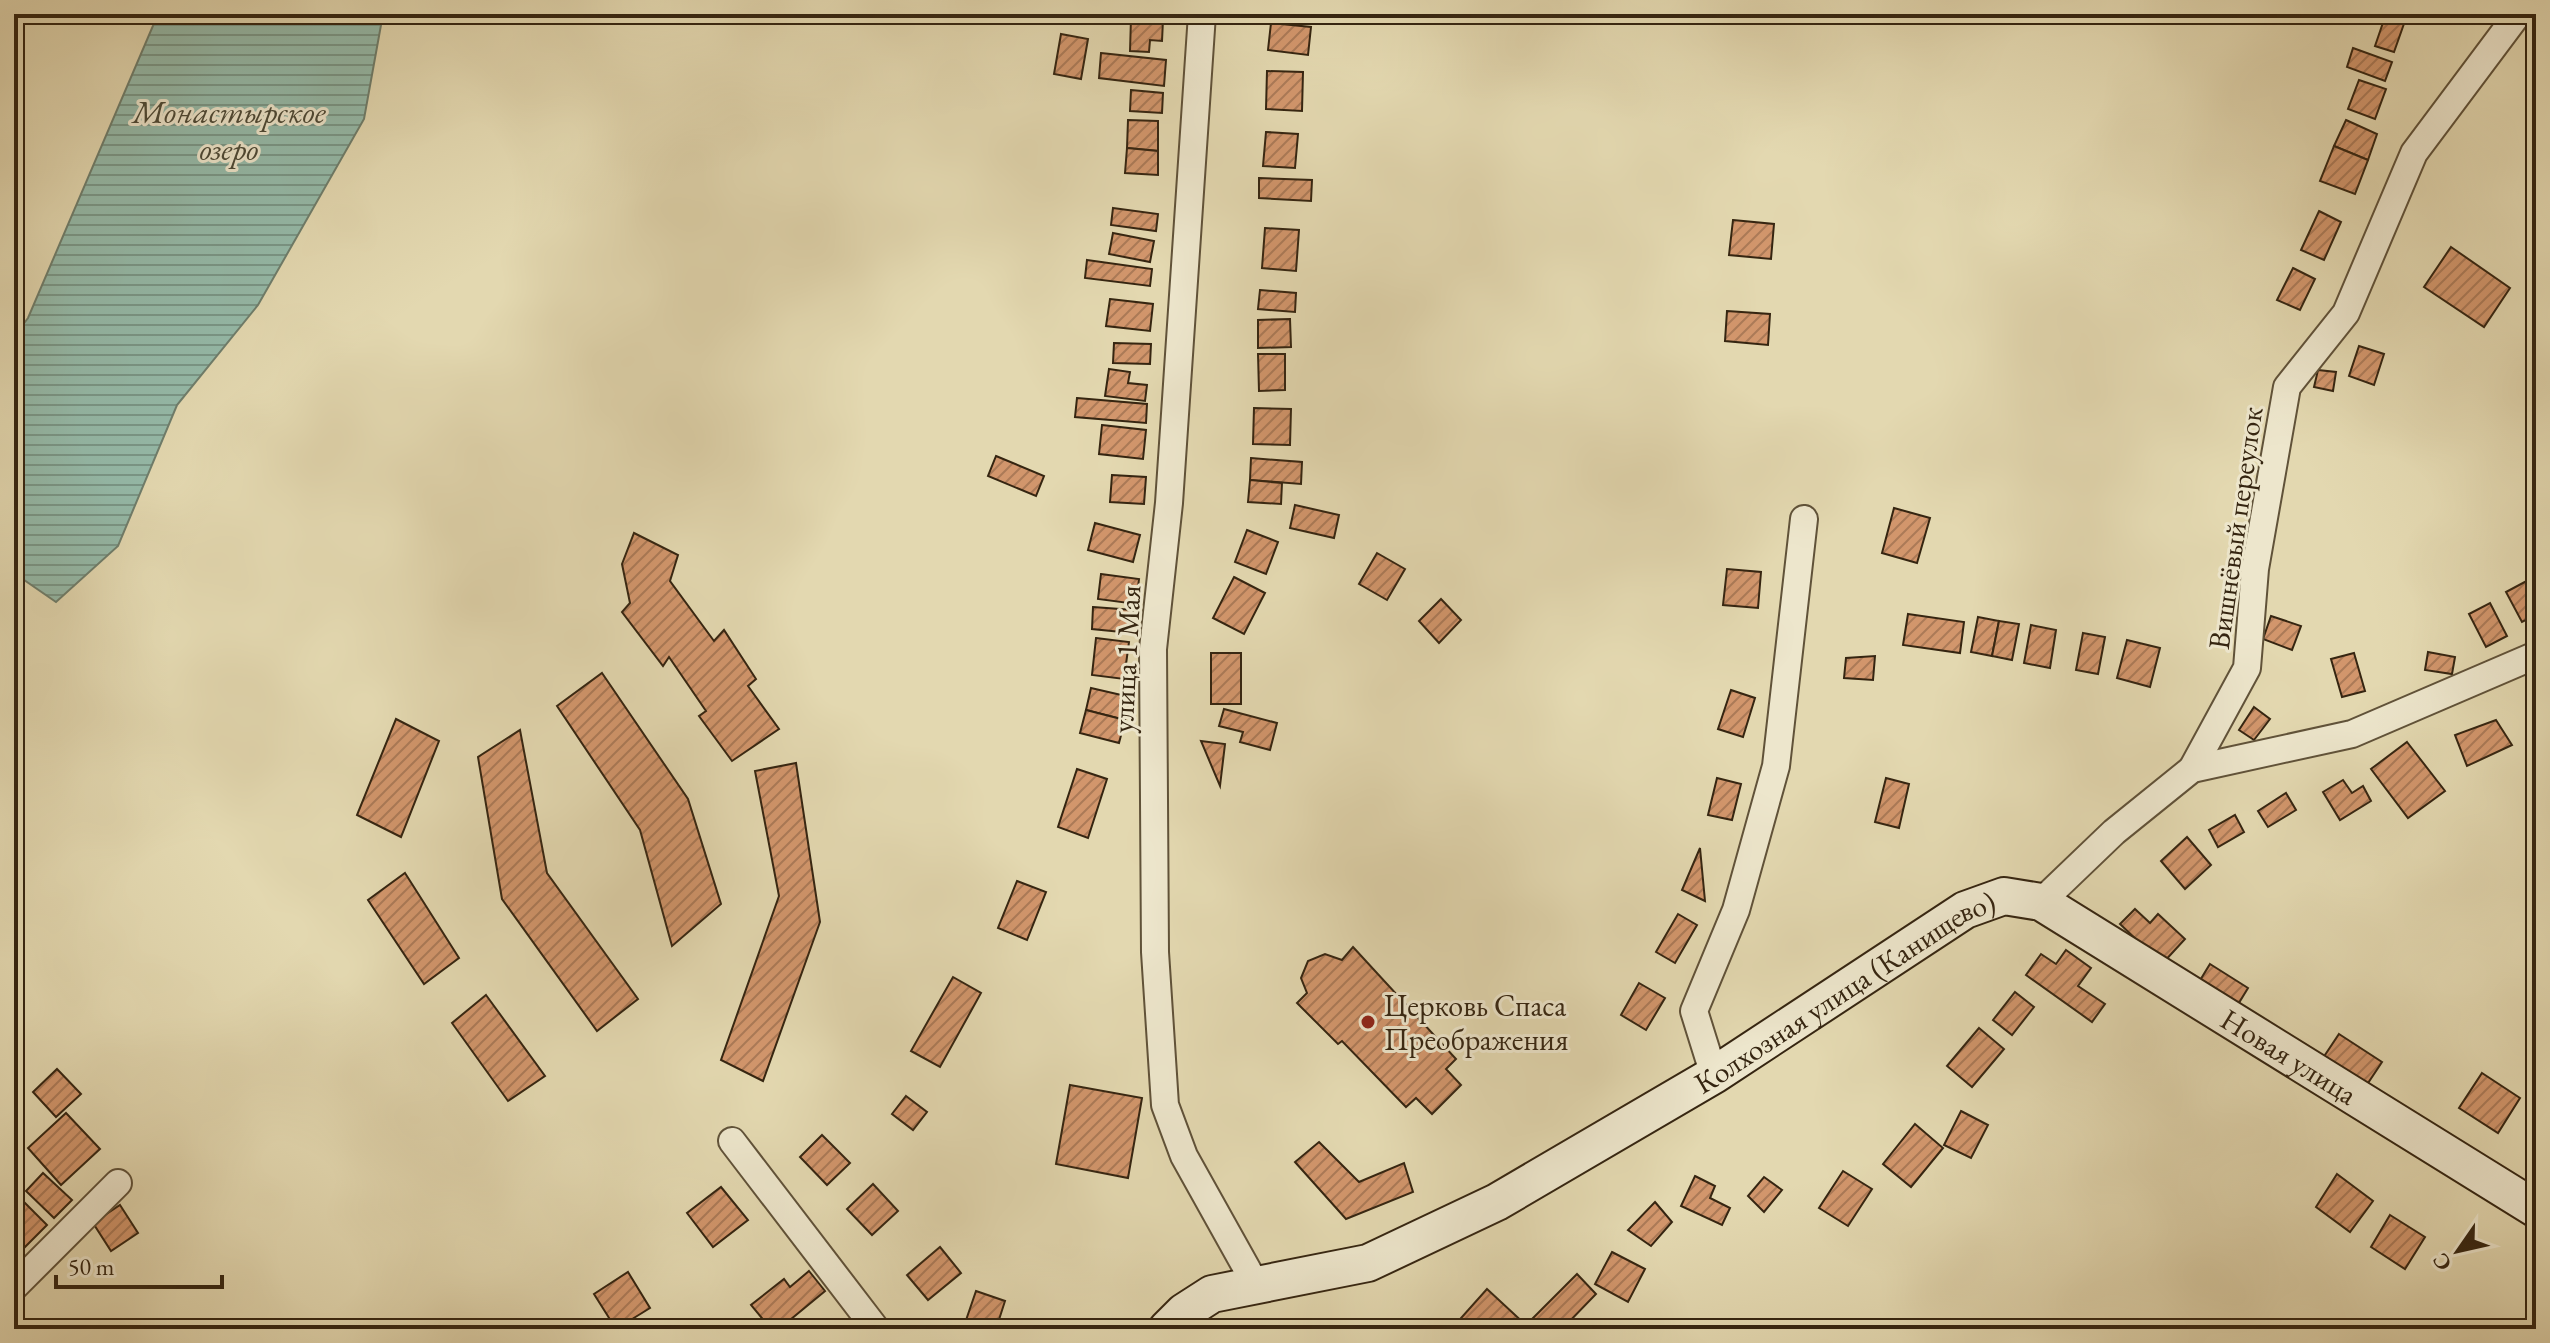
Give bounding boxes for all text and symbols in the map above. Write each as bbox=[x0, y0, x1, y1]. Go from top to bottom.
water label: Монастырское озеро bbox=[130, 91, 327, 170]
street label: Вишнёвый переулок bbox=[2199, 404, 2271, 652]
street label: улица 1 Мая bbox=[1103, 584, 1149, 734]
street label: Колхозная улица (Канищево) bbox=[1687, 881, 2001, 1102]
place label: Церковь Спаса Преображения bbox=[1384, 986, 1568, 1059]
street label: Новая улица bbox=[2214, 999, 2365, 1113]
marker: Церковь Спаса Преображения bbox=[1359, 1013, 1377, 1031]
north arrow bbox=[2418, 1211, 2498, 1291]
scale bar bbox=[56, 1239, 222, 1289]
text: С bbox=[2425, 1247, 2458, 1276]
text: 50 m bbox=[68, 1251, 115, 1282]

